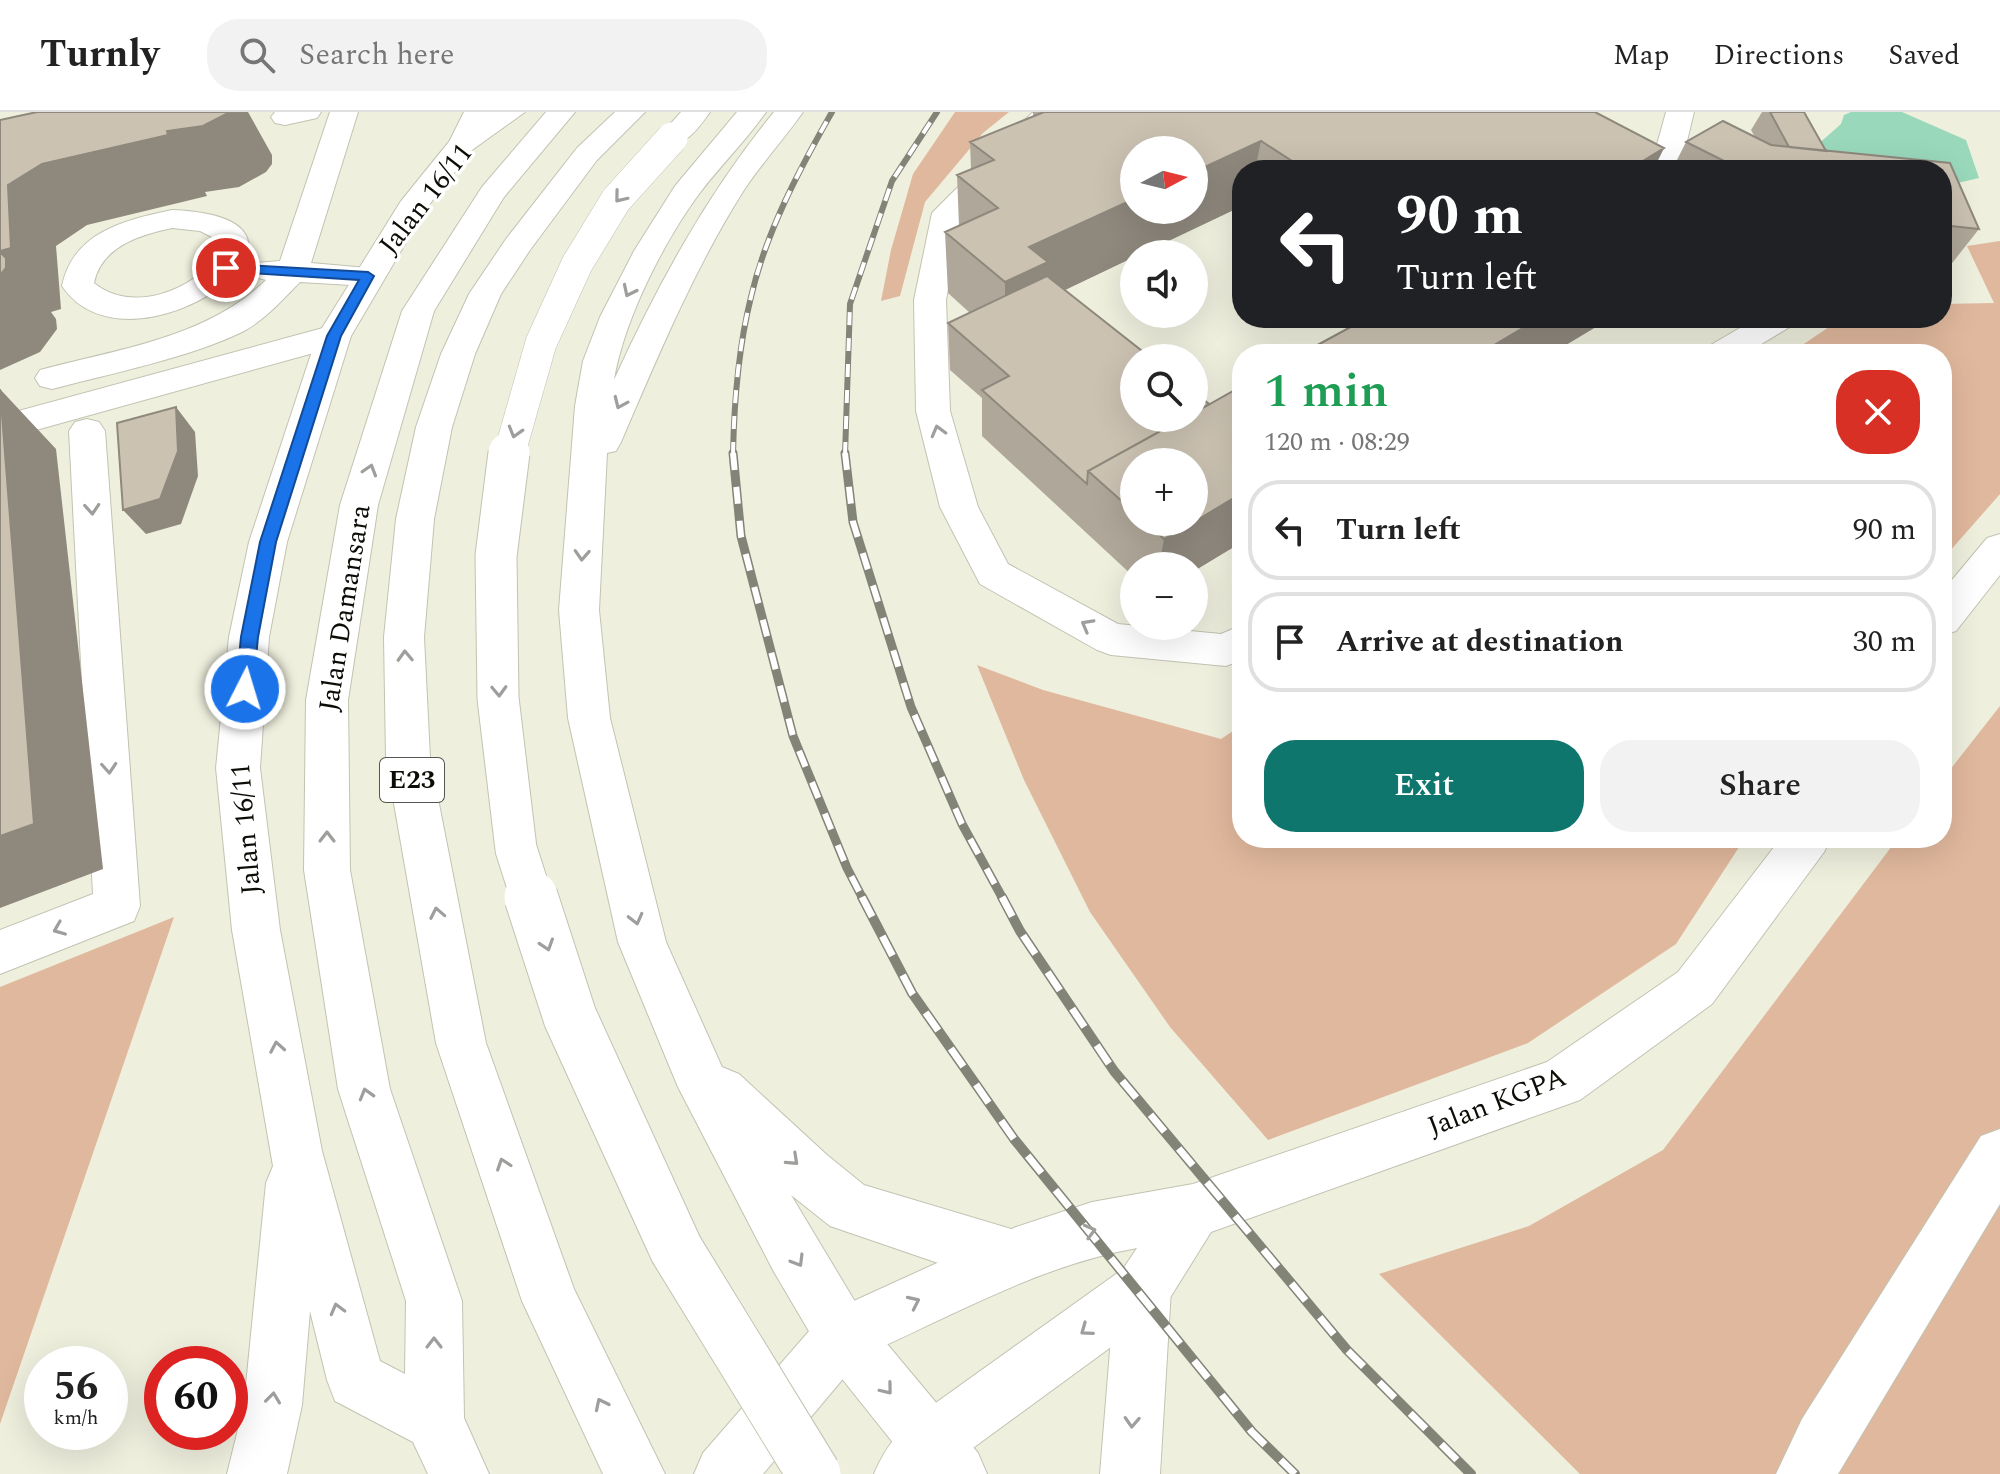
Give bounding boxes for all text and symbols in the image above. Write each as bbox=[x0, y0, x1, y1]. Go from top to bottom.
search box bbox=[207, 19, 767, 91]
text: Turnly bbox=[40, 26, 159, 84]
text: Search here bbox=[299, 32, 455, 78]
icon: search bbox=[235, 33, 279, 77]
text: Map bbox=[1613, 34, 1670, 77]
text: Directions bbox=[1714, 34, 1844, 77]
text: Saved bbox=[1888, 34, 1960, 77]
street label: Jalan 16/11 bbox=[368, 134, 484, 264]
north arrow bbox=[1120, 136, 1208, 224]
map controls bbox=[1120, 136, 1208, 640]
text: 90 m bbox=[1396, 174, 1523, 259]
one-way arrow bbox=[615, 187, 630, 202]
icon: left bbox=[1264, 192, 1368, 296]
pin bbox=[192, 234, 260, 302]
button: sound bbox=[1120, 240, 1208, 328]
icon: arrive bbox=[204, 246, 248, 290]
text: Turn left bbox=[1396, 251, 1537, 306]
one-way arrow bbox=[623, 282, 639, 297]
button: search bbox=[1120, 344, 1208, 432]
text: 1 min bbox=[1264, 355, 1389, 428]
button: close bbox=[1836, 370, 1920, 454]
one-way arrow bbox=[614, 395, 630, 410]
text: 120 m · 08:29 bbox=[1264, 422, 1410, 462]
one-way arrow bbox=[508, 425, 524, 439]
one-way arrow bbox=[931, 425, 948, 439]
button: + bbox=[1120, 448, 1208, 536]
one-way arrow bbox=[361, 463, 377, 477]
street label: Jalan Damansara bbox=[307, 501, 383, 715]
one-way arrow bbox=[83, 503, 100, 516]
text: Turn left bbox=[1336, 507, 1461, 553]
text: 90 m bbox=[1853, 507, 1916, 553]
icon: left bbox=[1268, 508, 1312, 552]
one-way arrow bbox=[574, 549, 591, 562]
button: − bbox=[1120, 552, 1208, 640]
one-way arrow bbox=[1081, 619, 1095, 635]
text: Arrive at destination bbox=[1336, 619, 1623, 665]
text: 30 m bbox=[1853, 619, 1916, 665]
icon: arrive bbox=[1268, 620, 1312, 664]
position arrow bbox=[203, 647, 287, 731]
one-way arrow bbox=[396, 649, 413, 662]
one-way arrow bbox=[490, 685, 507, 698]
button: Exit bbox=[1264, 740, 1584, 832]
button: Share bbox=[1600, 740, 1920, 832]
road number: E23 bbox=[380, 758, 444, 802]
street label: Jalan 16/11 bbox=[219, 761, 273, 897]
one-way arrow bbox=[100, 762, 117, 775]
one-way arrow bbox=[318, 830, 336, 843]
one-way arrow bbox=[429, 907, 446, 920]
one-way arrow bbox=[626, 911, 643, 925]
one-way arrow bbox=[53, 919, 67, 936]
one-way arrow bbox=[537, 937, 553, 951]
one-way arrow bbox=[269, 1040, 286, 1054]
street label: Jalan KGPA bbox=[1421, 1056, 1573, 1148]
one-way arrow bbox=[359, 1087, 376, 1101]
one-way arrow bbox=[784, 1151, 799, 1165]
one-way arrow bbox=[496, 1158, 512, 1172]
one-way arrow bbox=[1082, 1223, 1096, 1240]
one-way arrow bbox=[788, 1252, 803, 1267]
one-way arrow bbox=[906, 1296, 920, 1312]
one-way arrow bbox=[330, 1303, 347, 1317]
one-way arrow bbox=[1081, 1320, 1095, 1334]
one-way arrow bbox=[425, 1336, 443, 1349]
speed limit sign: 60 bbox=[144, 1346, 248, 1450]
text: 56 bbox=[54, 1357, 98, 1418]
one-way arrow bbox=[877, 1380, 892, 1394]
one-way arrow bbox=[264, 1391, 281, 1405]
one-way arrow bbox=[595, 1398, 610, 1413]
text: km/h bbox=[54, 1403, 99, 1433]
one-way arrow bbox=[1124, 1416, 1141, 1429]

